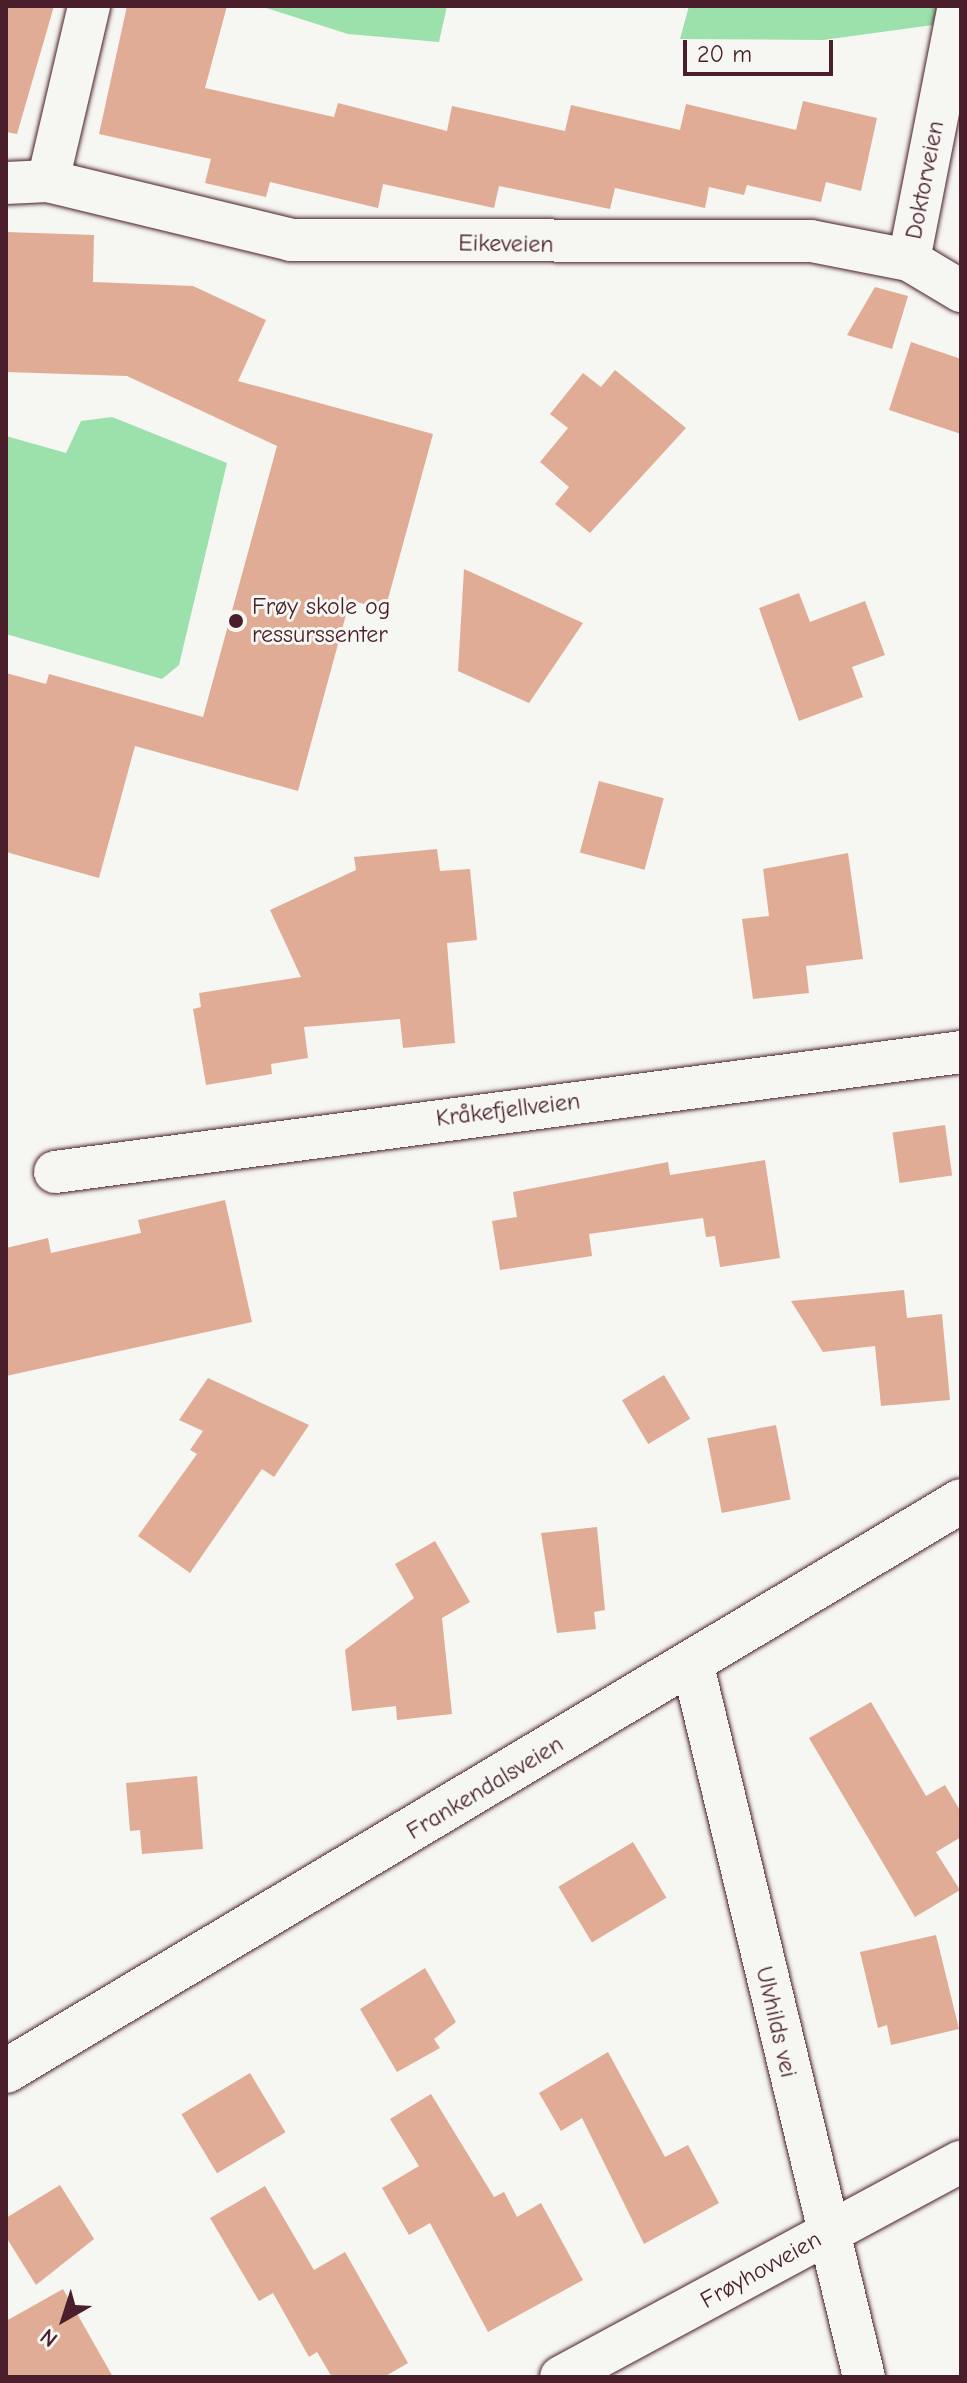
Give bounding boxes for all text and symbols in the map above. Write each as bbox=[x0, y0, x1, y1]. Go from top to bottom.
scale bar bbox=[687, 24, 837, 74]
text: 20 m bbox=[697, 40, 752, 68]
street label: Doktorveien bbox=[899, 118, 951, 242]
street label: Eikeveien bbox=[458, 229, 554, 259]
place label: Frøy skole og ressurssenter bbox=[252, 593, 390, 649]
marker: Frøy skole og ressurssenter bbox=[227, 612, 245, 630]
street label: Kråkefjellveien bbox=[434, 1087, 582, 1133]
street label: Frankendalsveien bbox=[401, 1730, 569, 1846]
street label: Ulvhilds vei bbox=[749, 1964, 803, 2080]
street label: Frøyhovveien bbox=[696, 2225, 826, 2315]
north arrow bbox=[24, 2279, 104, 2359]
text: N bbox=[35, 2323, 63, 2352]

